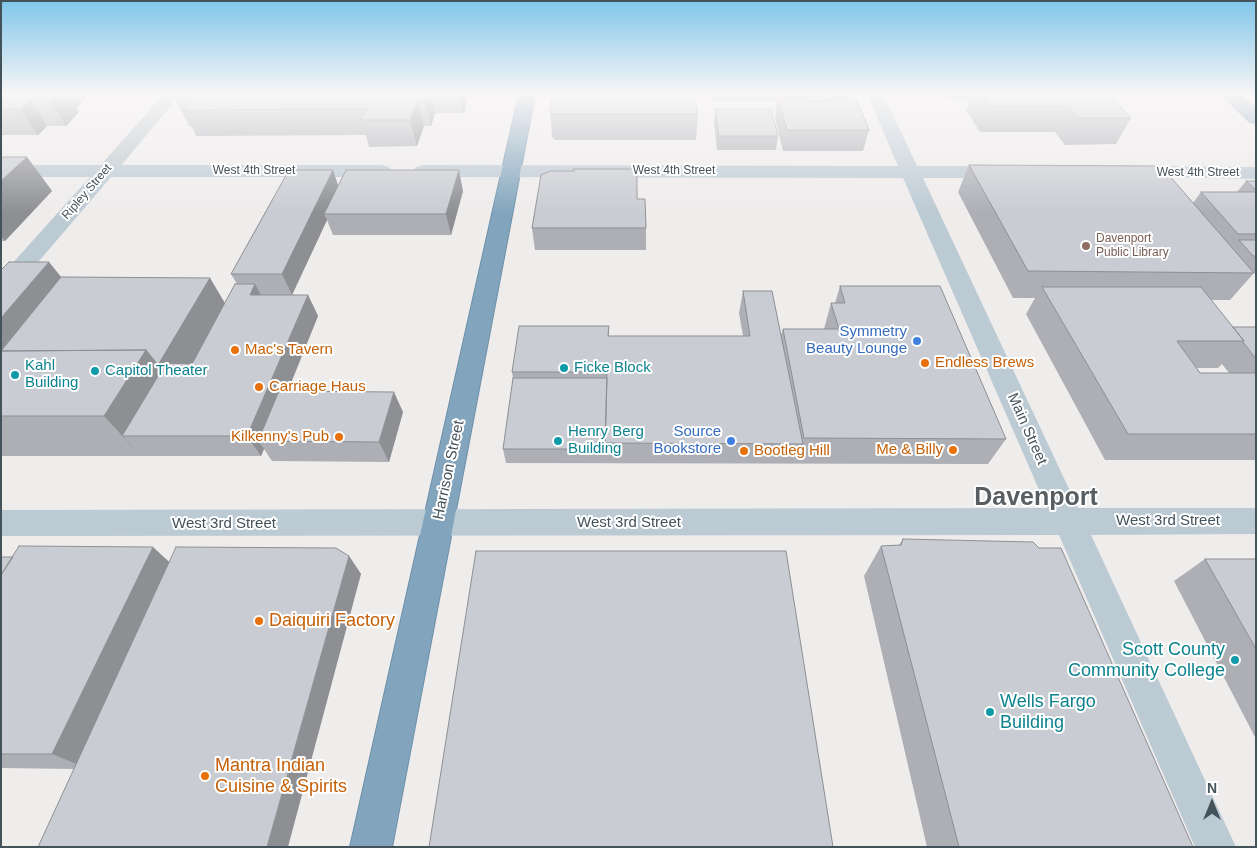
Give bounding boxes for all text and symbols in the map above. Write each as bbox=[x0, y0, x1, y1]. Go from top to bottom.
street label: Ripley Street bbox=[59, 161, 115, 223]
street label: West 4th Street bbox=[213, 164, 295, 178]
street label: West 4th Street bbox=[633, 164, 715, 178]
street label: West 4th Street bbox=[1157, 166, 1239, 180]
place label: Davenport Public Library bbox=[1096, 232, 1169, 260]
marker: Davenport Public Library bbox=[1080, 240, 1092, 252]
place label: Symmetry Beauty Lounge bbox=[806, 323, 907, 358]
marker: Symmetry Beauty Lounge bbox=[911, 335, 923, 347]
place label: Mac's Tavern bbox=[245, 341, 333, 359]
marker: Mac's Tavern bbox=[229, 344, 241, 356]
place label: Endless Brews bbox=[935, 354, 1034, 372]
place label: Kahl Building bbox=[25, 357, 78, 392]
marker: Endless Brews bbox=[919, 357, 931, 369]
place label: Ficke Block bbox=[574, 359, 651, 377]
place label: Capitol Theater bbox=[105, 362, 208, 380]
marker: Ficke Block bbox=[558, 362, 570, 374]
marker: Capitol Theater bbox=[89, 365, 101, 377]
marker: Kahl Building bbox=[9, 369, 21, 381]
place label: Carriage Haus bbox=[269, 378, 366, 396]
marker: Carriage Haus bbox=[253, 381, 265, 393]
street label: Main Street bbox=[1003, 390, 1051, 468]
street label: Harrison Street bbox=[430, 419, 468, 521]
place label: Henry Berg Building bbox=[568, 423, 644, 458]
place label: Source Bookstore bbox=[653, 423, 721, 458]
place label: Kilkenny's Pub bbox=[231, 428, 329, 446]
marker: Kilkenny's Pub bbox=[333, 431, 345, 443]
marker: Henry Berg Building bbox=[552, 435, 564, 447]
marker: Source Bookstore bbox=[725, 435, 737, 447]
place label: Me & Billy bbox=[876, 441, 943, 459]
place label: Bootleg Hill bbox=[754, 442, 830, 460]
marker: Me & Billy bbox=[947, 444, 959, 456]
marker: Bootleg Hill bbox=[738, 445, 750, 457]
district label: Davenport bbox=[974, 483, 1098, 513]
street label: West 3rd Street bbox=[1116, 512, 1220, 530]
street label: West 3rd Street bbox=[577, 514, 681, 532]
street label: West 3rd Street bbox=[172, 515, 276, 533]
place label: Daiquiri Factory bbox=[269, 610, 395, 632]
marker: Daiquiri Factory bbox=[253, 615, 265, 627]
place label: Scott County Community College bbox=[1068, 639, 1225, 682]
marker: Scott County Community College bbox=[1229, 654, 1241, 666]
place label: Wells Fargo Building bbox=[1000, 691, 1096, 734]
marker: Wells Fargo Building bbox=[984, 706, 996, 718]
place label: Mantra Indian Cuisine & Spirits bbox=[215, 755, 347, 798]
marker: Mantra Indian Cuisine & Spirits bbox=[199, 770, 211, 782]
north arrow bbox=[1187, 778, 1237, 828]
text: N bbox=[1207, 780, 1217, 796]

